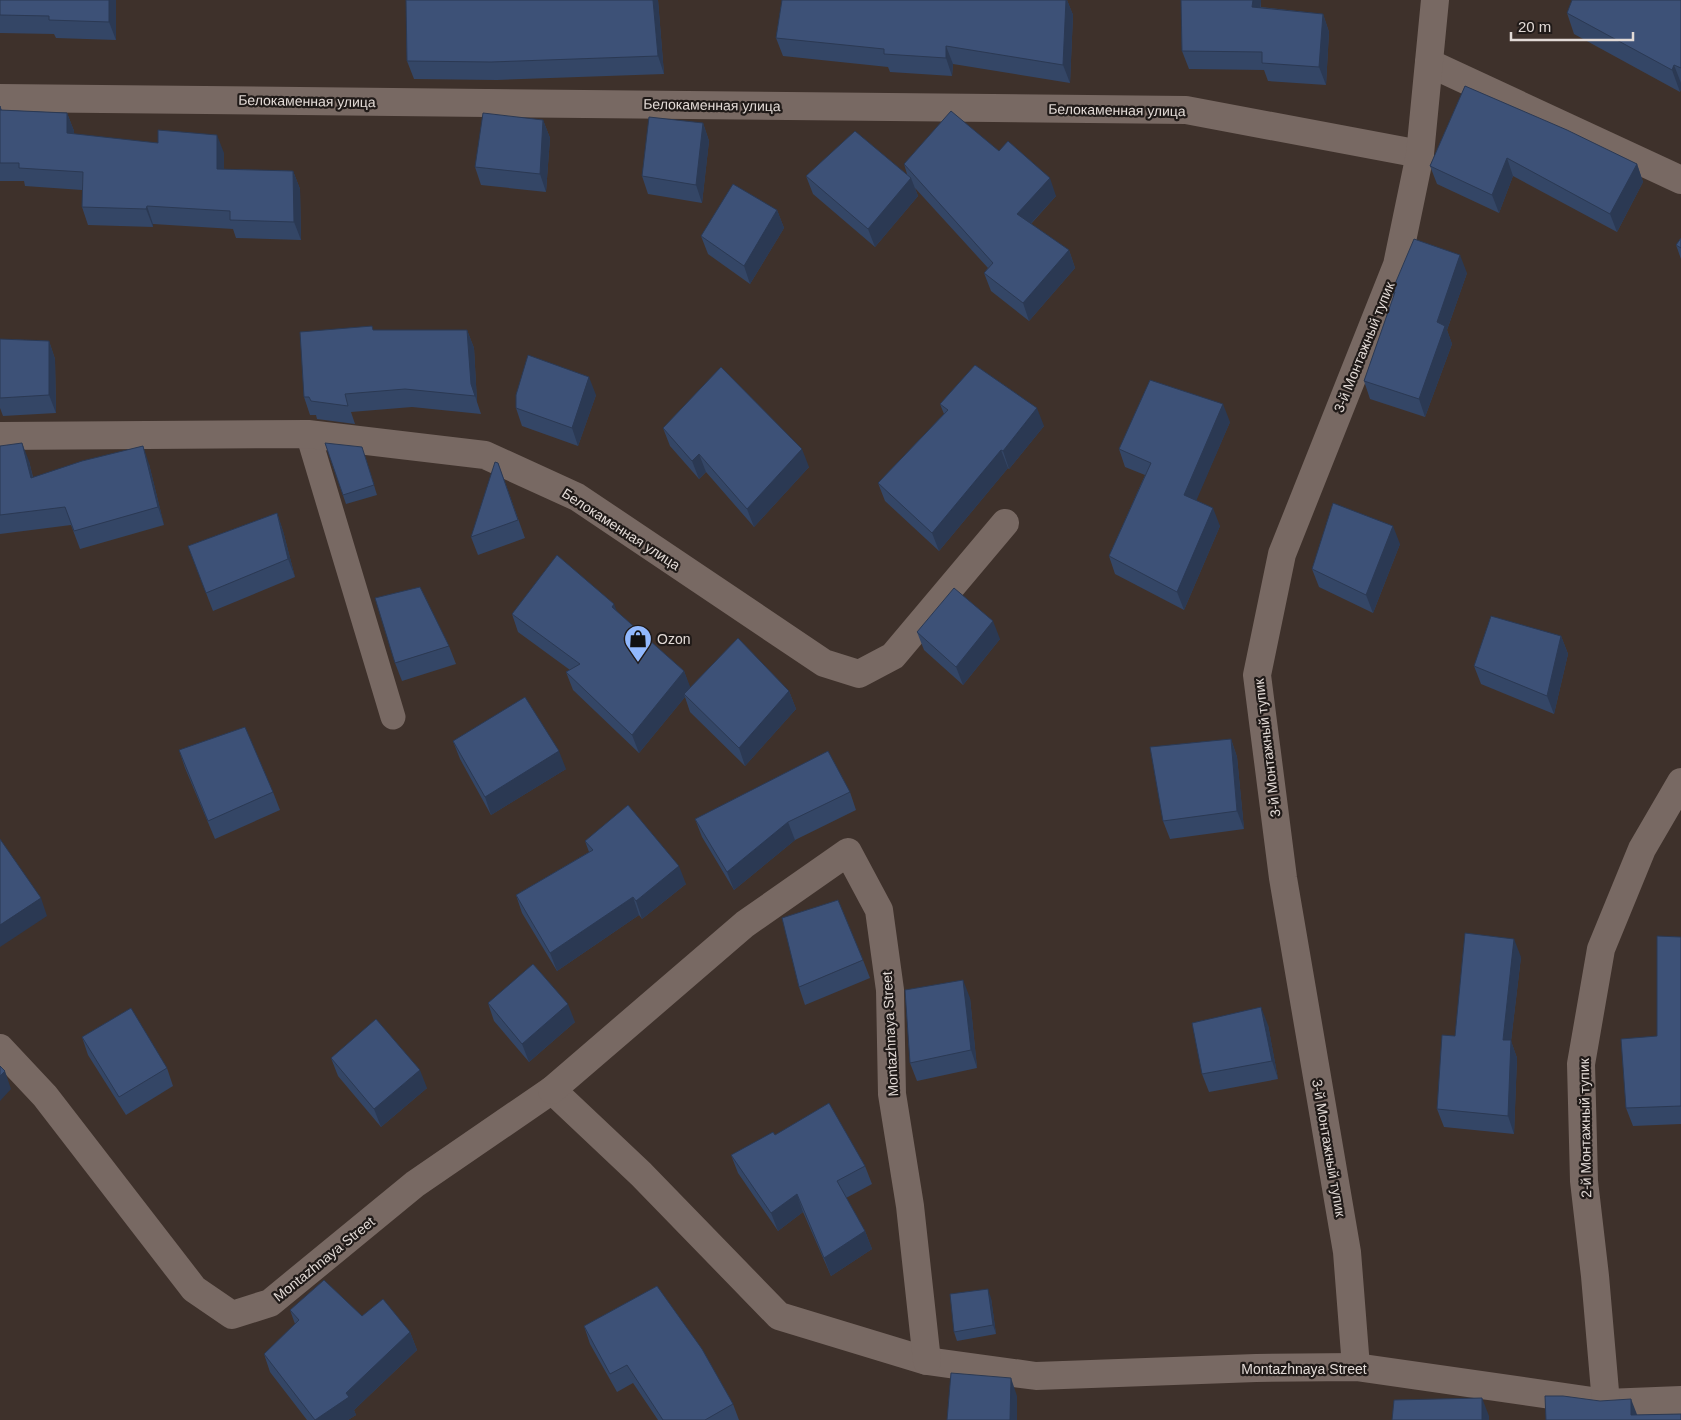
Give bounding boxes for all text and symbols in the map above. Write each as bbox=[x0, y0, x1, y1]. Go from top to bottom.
scale bar bbox=[1511, 10, 1634, 42]
text: 20 m bbox=[1518, 18, 1551, 35]
street label: Белокаменная улица bbox=[238, 92, 376, 110]
street label: Белокаменная улица bbox=[643, 96, 781, 114]
street label: Белокаменная улица bbox=[1048, 101, 1186, 119]
street label: 3-й Монтажный тупик bbox=[1330, 279, 1398, 415]
street label: Белокаменная улица bbox=[559, 485, 683, 573]
shop icon: Ozon bbox=[623, 624, 653, 663]
place label: Ozon bbox=[657, 631, 690, 647]
street label: 3-й Монтажный тупик bbox=[1250, 677, 1283, 818]
street label: Montazhnaya Street bbox=[879, 971, 901, 1097]
street label: 2-й Монтажный тупик bbox=[1576, 1057, 1594, 1198]
street label: 3-й Монтажный тупик bbox=[1309, 1078, 1349, 1219]
street label: Montazhnaya Street bbox=[270, 1213, 378, 1305]
street label: Montazhnaya Street bbox=[1241, 1361, 1367, 1377]

